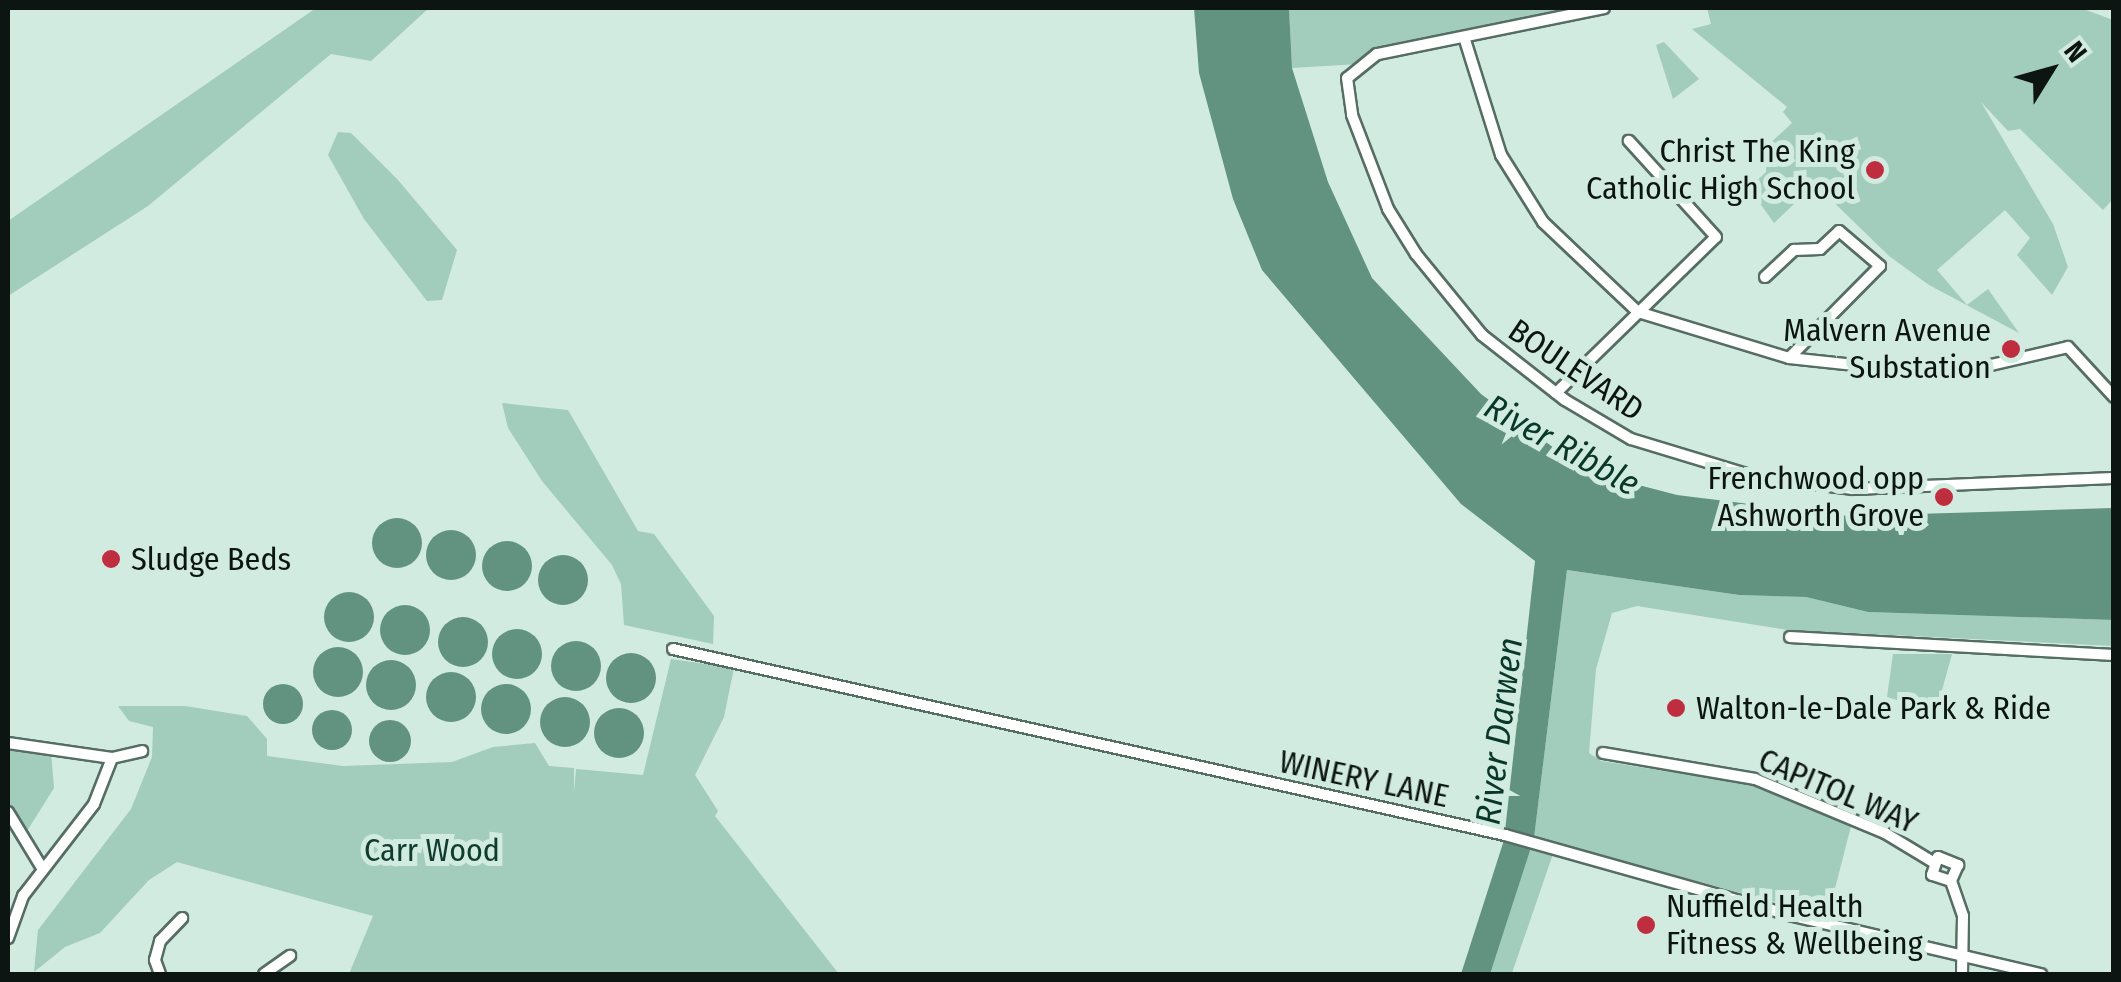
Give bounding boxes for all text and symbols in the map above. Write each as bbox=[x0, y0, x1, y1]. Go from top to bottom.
north arrow bbox=[2001, 20, 2101, 120]
text: N bbox=[2057, 35, 2094, 68]
place label: Christ The King Catholic High School bbox=[1586, 133, 1855, 208]
marker: Christ The King Catholic High School bbox=[1864, 159, 1886, 181]
street label: BOULEVARD bbox=[1501, 311, 1651, 429]
place label: Malvern Avenue Substation bbox=[1783, 312, 1991, 387]
marker: Malvern Avenue Substation bbox=[2000, 338, 2022, 360]
water label: River Ribble bbox=[1477, 385, 1647, 505]
place label: Frenchwood opp Ashworth Grove bbox=[1707, 460, 1924, 535]
marker: Frenchwood opp Ashworth Grove bbox=[1933, 486, 1955, 508]
place label: Sludge Beds bbox=[131, 540, 291, 578]
marker: Sludge Beds bbox=[100, 548, 122, 570]
water label: River Darwen bbox=[1467, 635, 1531, 827]
place label: Walton-le-Dale Park & Ride bbox=[1696, 689, 2051, 727]
marker: Walton-le-Dale Park & Ride bbox=[1665, 697, 1687, 719]
street label: CAPITOL WAY bbox=[1753, 740, 1923, 842]
street label: WINERY LANE bbox=[1276, 742, 1452, 816]
park label: Carr Wood bbox=[364, 831, 500, 869]
place label: Nuffield Health Fitness & Wellbeing bbox=[1666, 888, 1923, 963]
marker: Nuffield Health Fitness & Wellbeing bbox=[1635, 914, 1657, 936]

